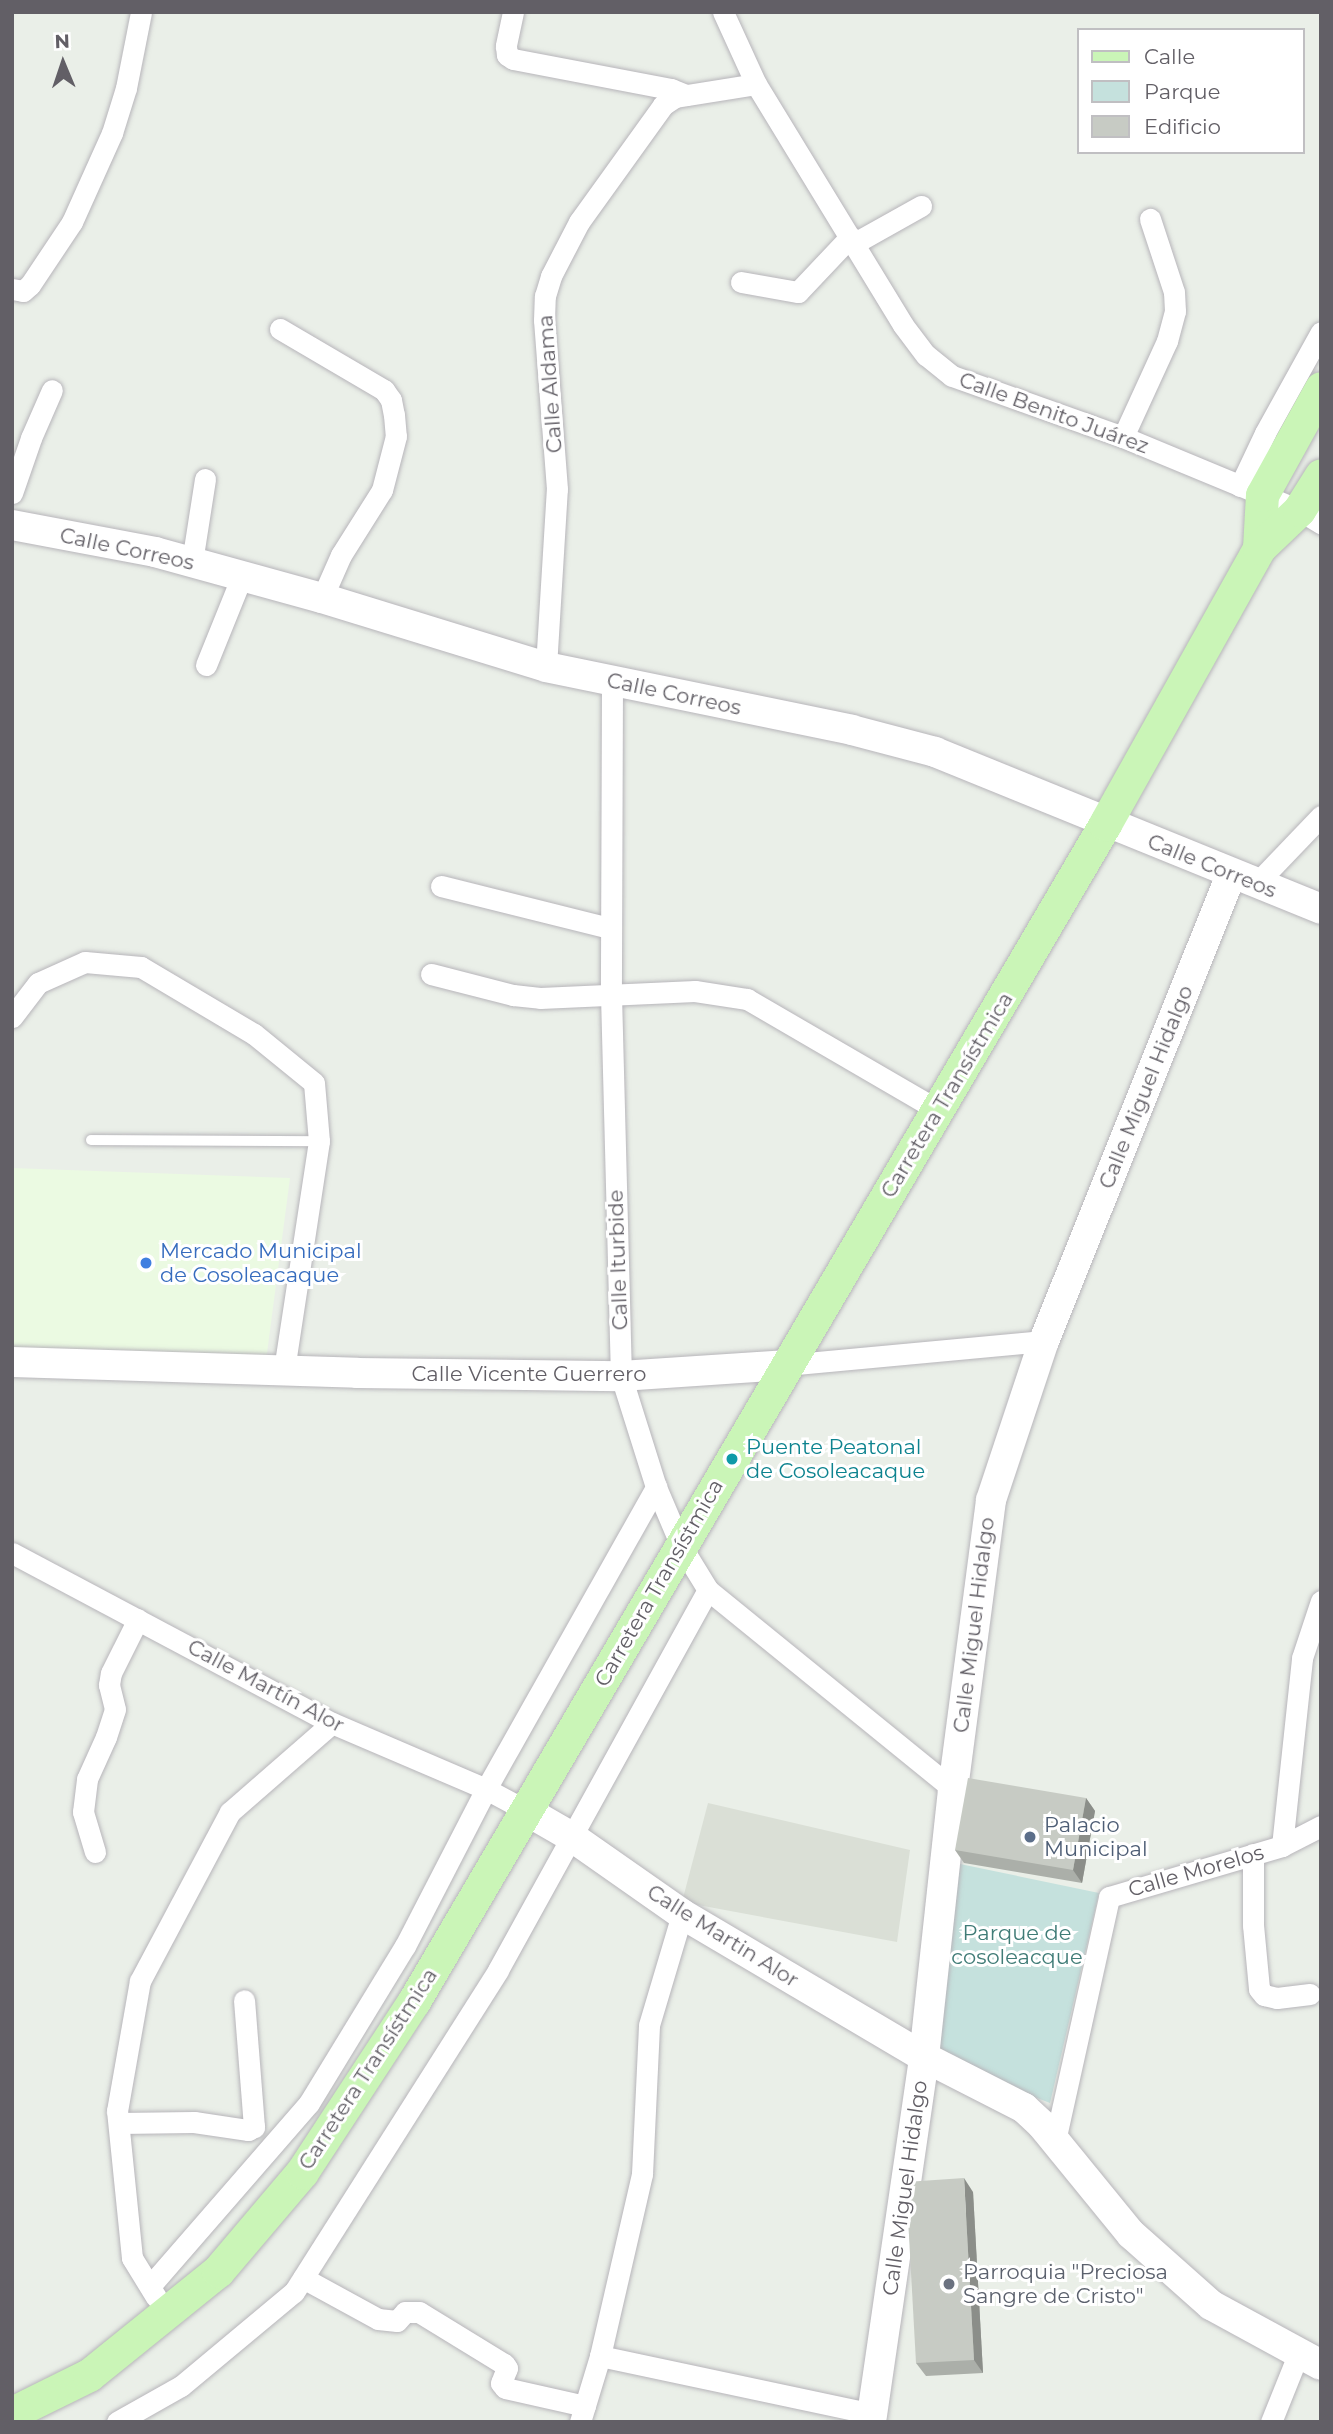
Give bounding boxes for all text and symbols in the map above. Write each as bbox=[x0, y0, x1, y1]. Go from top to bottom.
north arrow bbox=[28, 28, 98, 98]
legend bbox=[1078, 28, 1305, 154]
text: N bbox=[54, 30, 70, 53]
text: Calle bbox=[1144, 44, 1195, 69]
text: Parque bbox=[1144, 79, 1220, 104]
text: Edificio bbox=[1144, 114, 1221, 139]
street label: Calle Aldama bbox=[533, 314, 567, 454]
street label: Calle Benito Juárez bbox=[956, 367, 1152, 459]
street label: Calle Correos bbox=[58, 522, 196, 576]
street label: Calle Correos bbox=[605, 667, 743, 721]
street label: Calle Correos bbox=[1144, 829, 1280, 903]
street label: Calle Miguel Hidalgo bbox=[1094, 982, 1198, 1192]
street label: Carretera Transístmica bbox=[876, 988, 1018, 1202]
street label: Calle Iturbide bbox=[603, 1189, 633, 1331]
place label: Mercado Municipal de Cosoleacaque bbox=[160, 1238, 362, 1288]
marker: Mercado Municipal de Cosoleacaque bbox=[138, 1255, 154, 1271]
street label: Calle Vicente Guerrero bbox=[412, 1361, 646, 1387]
place label: Puente Peatonal de Cosoleacaque bbox=[746, 1434, 925, 1484]
marker: Puente Peatonal de Cosoleacaque bbox=[724, 1451, 740, 1467]
street label: Carretera Transístmica bbox=[589, 1475, 729, 1691]
street label: Calle Miguel Hidalgo bbox=[948, 1516, 1000, 1734]
street label: Calle Martín Alor bbox=[183, 1634, 349, 1738]
place label: Palacio Municipal bbox=[1044, 1812, 1148, 1862]
marker: Palacio Municipal bbox=[1022, 1829, 1038, 1845]
street label: Calle Morelos bbox=[1125, 1840, 1267, 1902]
street label: Calle Martin Alor bbox=[643, 1879, 803, 1993]
park label: Parque de cosoleacque bbox=[951, 1920, 1083, 1970]
street label: Carretera Transístmica bbox=[293, 1964, 443, 2174]
street label: Calle Miguel Hidalgo bbox=[877, 2079, 933, 2297]
place label: Parroquia "Preciosa Sangre de Cristo" bbox=[963, 2259, 1168, 2309]
marker: Parroquia "Preciosa Sangre de Cristo" bbox=[941, 2276, 957, 2292]

